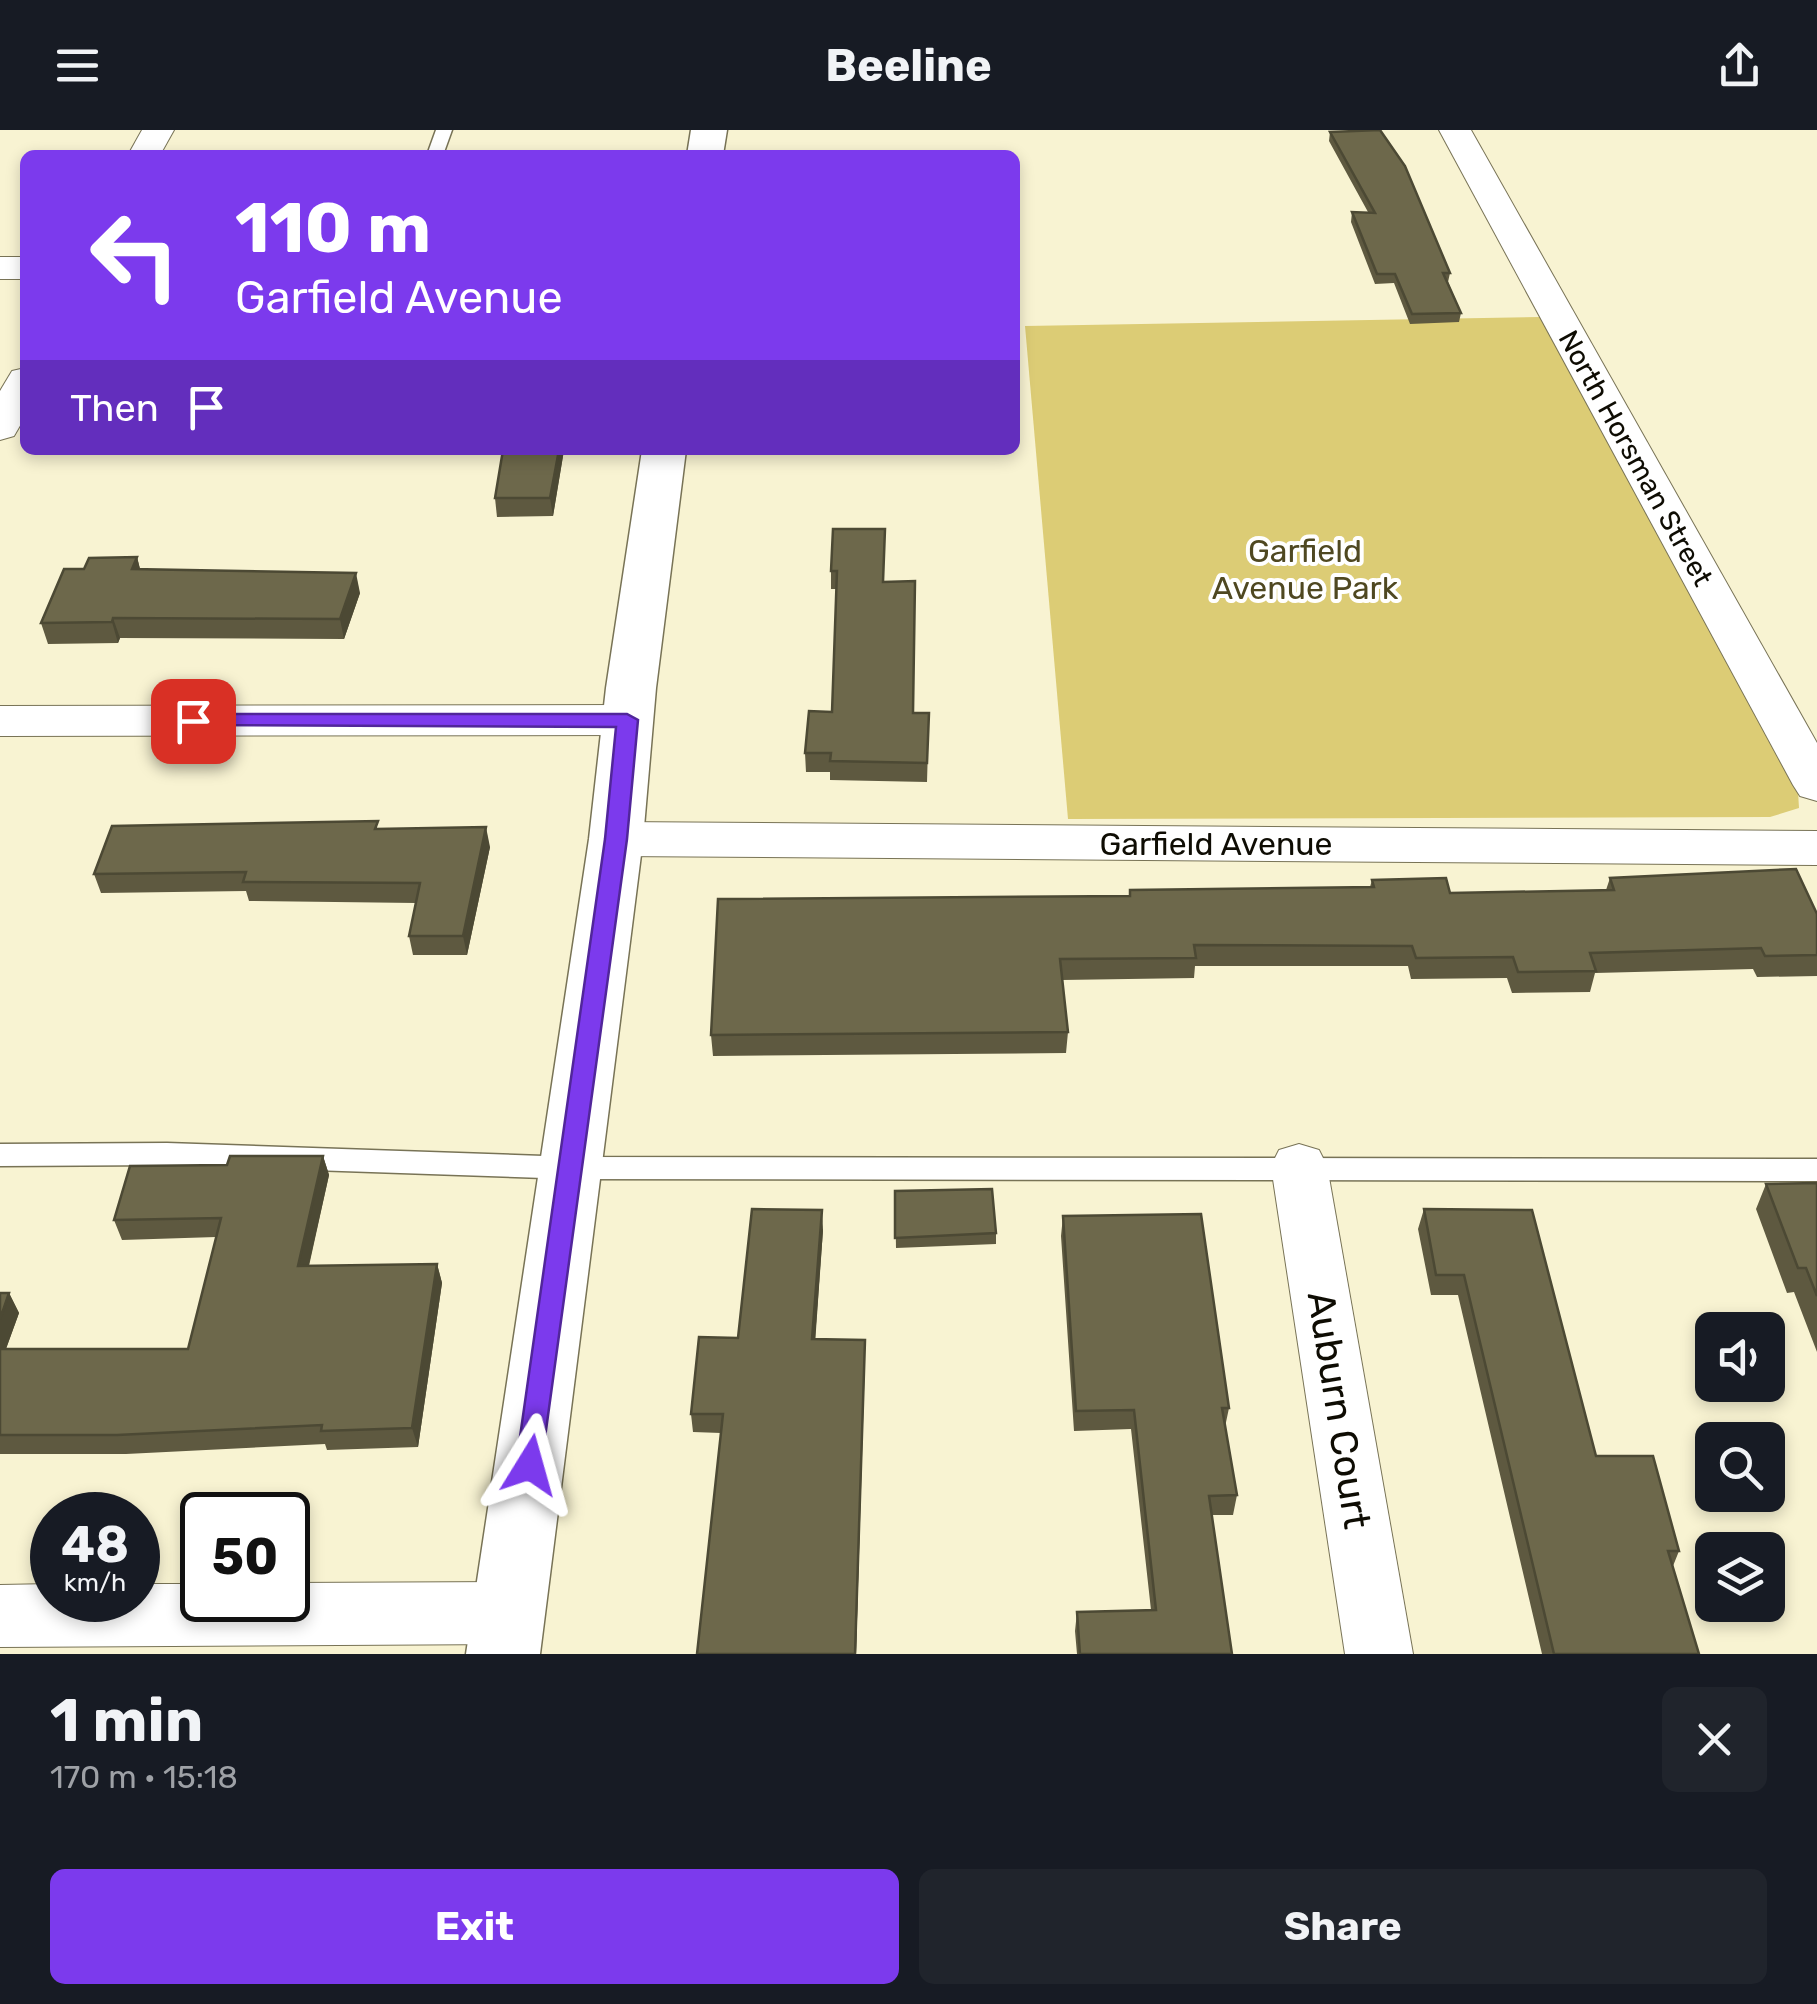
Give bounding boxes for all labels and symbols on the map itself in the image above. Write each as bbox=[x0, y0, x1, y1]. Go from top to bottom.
street label: North Horsman Street bbox=[1552, 325, 1720, 592]
park label: Garfield Avenue Park bbox=[1212, 532, 1399, 607]
pin bbox=[151, 679, 236, 764]
street label: Garfield Avenue bbox=[1100, 825, 1333, 863]
street label: Auburn Court bbox=[1298, 1288, 1380, 1532]
position arrow bbox=[478, 1413, 582, 1517]
speed limit sign: 50 bbox=[180, 1492, 310, 1622]

